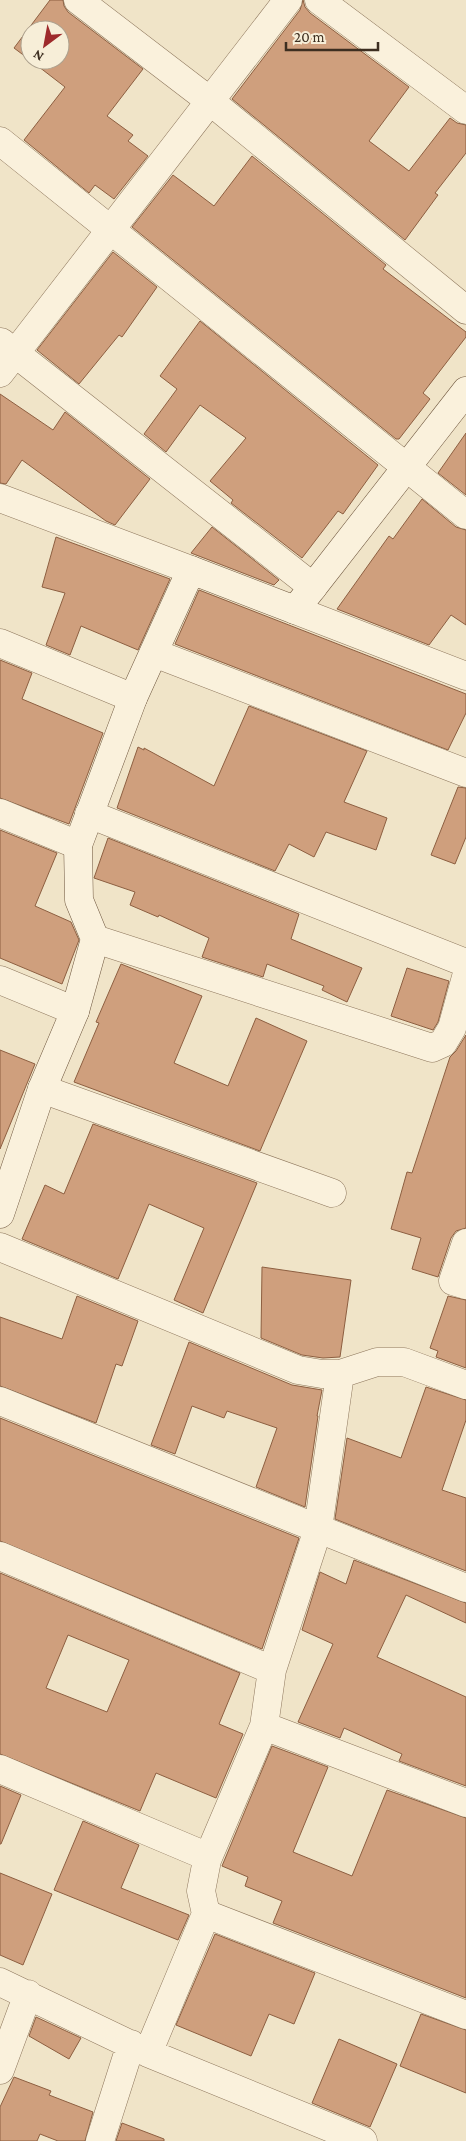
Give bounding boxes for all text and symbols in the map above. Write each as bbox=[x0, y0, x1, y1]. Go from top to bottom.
north arrow bbox=[20, 20, 70, 70]
scale bar bbox=[286, 20, 378, 52]
text: 20 m bbox=[294, 29, 325, 45]
text: N bbox=[29, 46, 46, 65]

